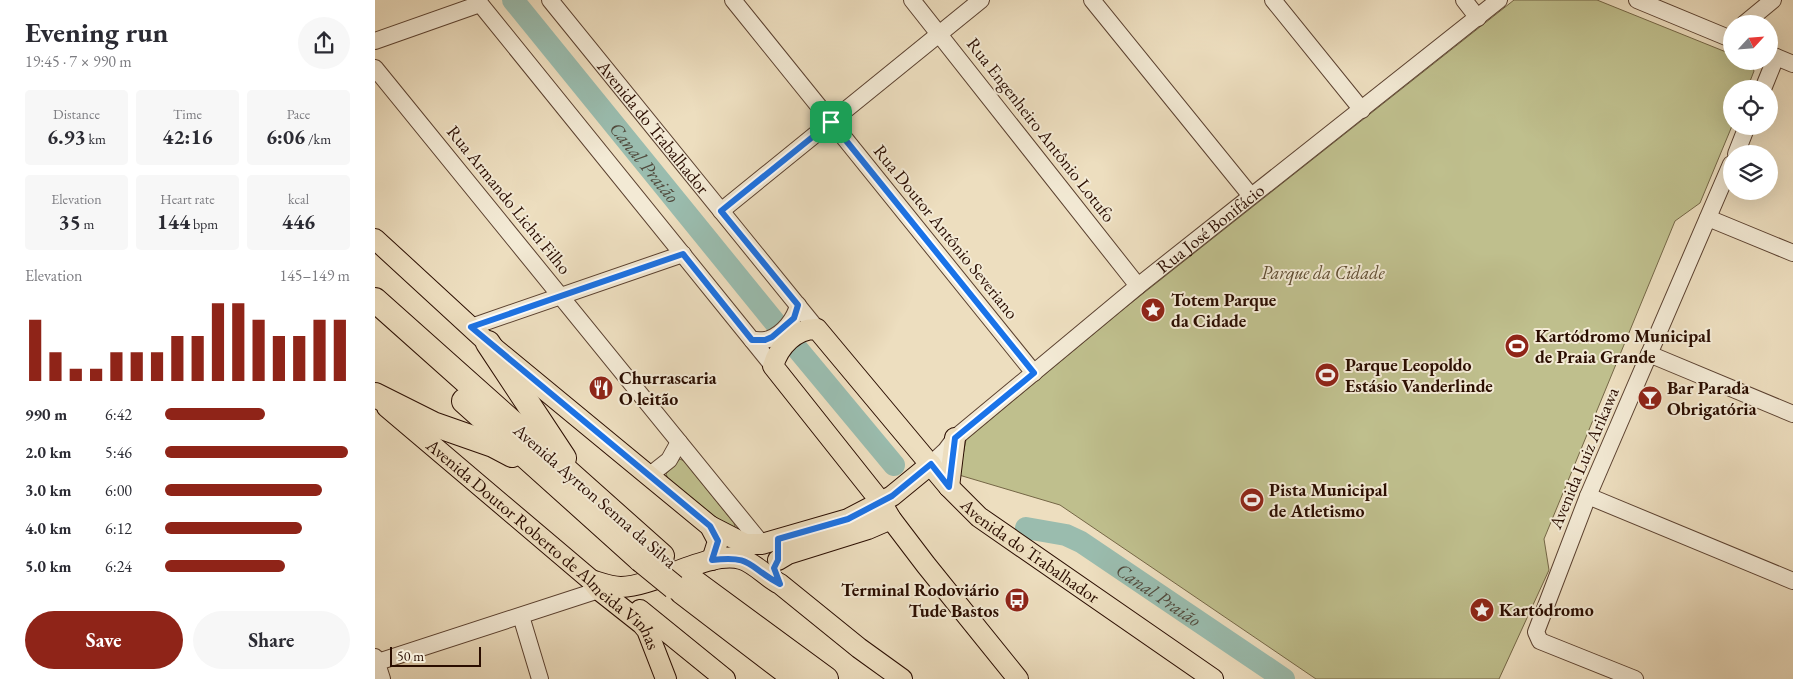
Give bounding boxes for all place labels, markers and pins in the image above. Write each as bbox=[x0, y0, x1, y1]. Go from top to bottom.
pin bbox=[810, 101, 852, 143]
place label: Totem Parque da Cidade bbox=[1171, 288, 1277, 332]
place icon: Totem Parque da Cidade bbox=[1140, 297, 1166, 323]
place label: Kartódromo Municipal de Praia Grande bbox=[1535, 324, 1711, 368]
sports icon: Kartódromo Municipal de Praia Grande bbox=[1504, 333, 1530, 359]
place label: Parque Leopoldo Estásio Vanderlinde bbox=[1345, 353, 1493, 397]
sports icon: Parque Leopoldo Estásio Vanderlinde bbox=[1314, 362, 1340, 388]
place label: Churrascaria O leitão bbox=[619, 366, 717, 410]
restaurant icon: Churrascaria O leitão bbox=[588, 375, 614, 401]
place label: Bar Parada Obrigatória bbox=[1667, 376, 1757, 420]
bar icon: Bar Parada Obrigatória bbox=[1637, 385, 1663, 411]
place label: Pista Municipal de Atletismo bbox=[1269, 478, 1388, 522]
sports icon: Pista Municipal de Atletismo bbox=[1239, 487, 1265, 513]
place label: Terminal Rodoviário Tude Bastos bbox=[841, 578, 999, 622]
bus stop icon: Terminal Rodoviário Tude Bastos bbox=[1004, 587, 1030, 613]
place icon: Kartódromo bbox=[1469, 597, 1495, 623]
place label: Kartódromo bbox=[1499, 598, 1594, 621]

